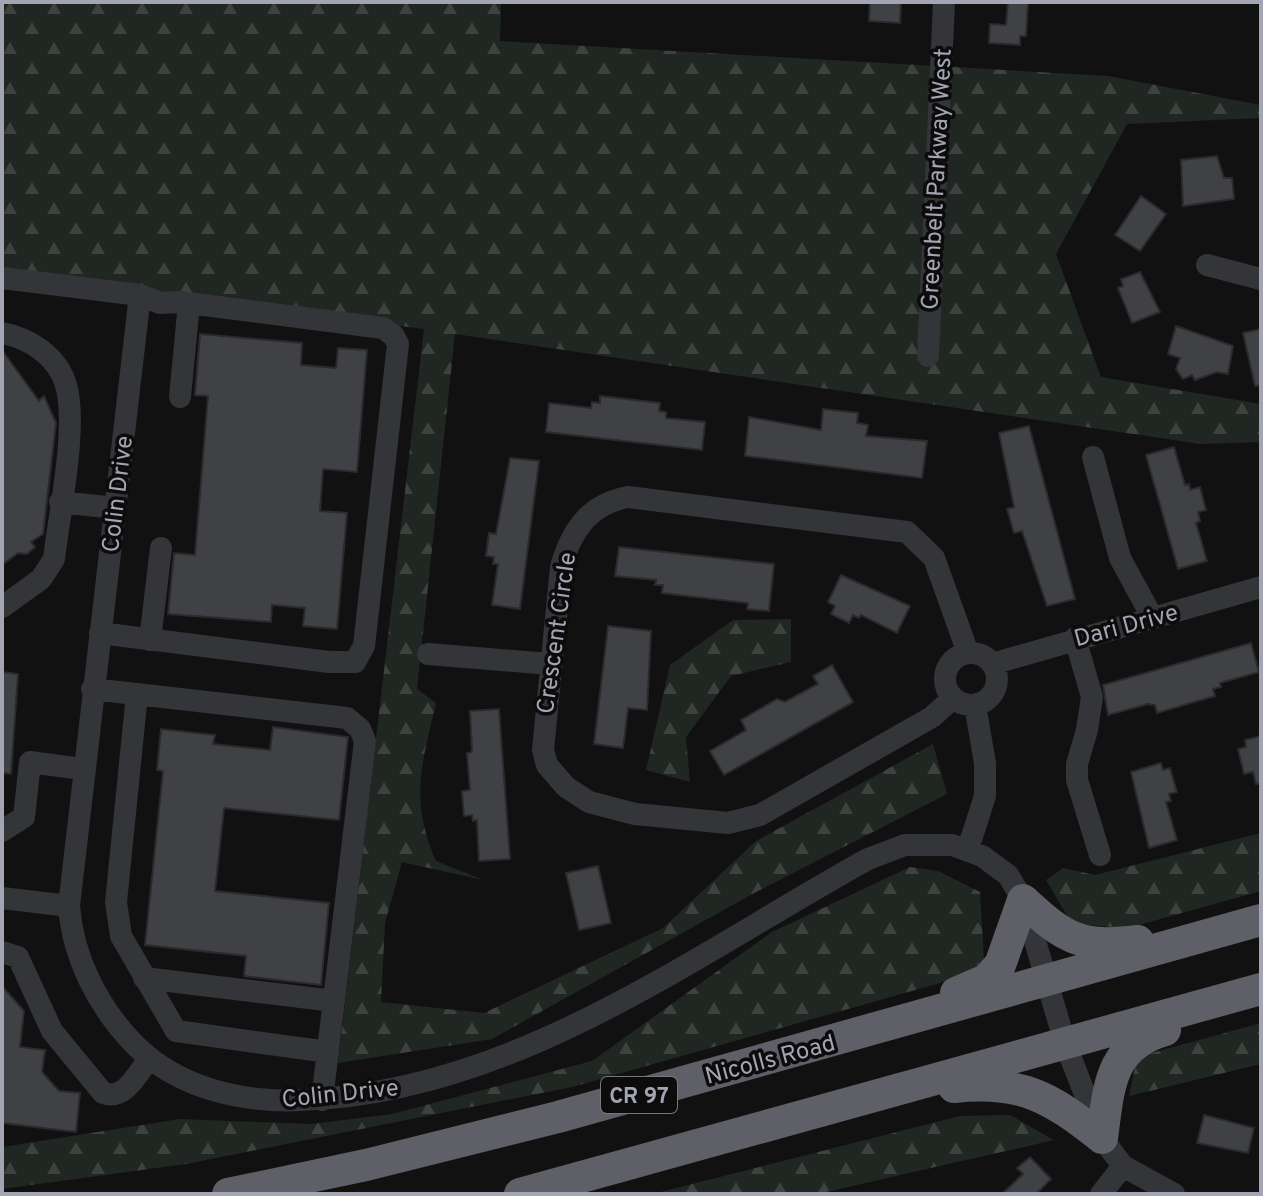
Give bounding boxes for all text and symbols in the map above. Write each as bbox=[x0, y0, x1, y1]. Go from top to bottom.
street label: Greenbelt Parkway West bbox=[916, 47, 960, 311]
street label: Colin Drive bbox=[97, 434, 141, 554]
street label: Crescent Circle bbox=[532, 551, 584, 716]
street label: Dari Drive bbox=[1071, 599, 1182, 655]
street label: Nicolls Road bbox=[702, 1029, 839, 1093]
street label: Colin Drive bbox=[280, 1074, 400, 1116]
road number: CR 97 bbox=[601, 1077, 677, 1113]

